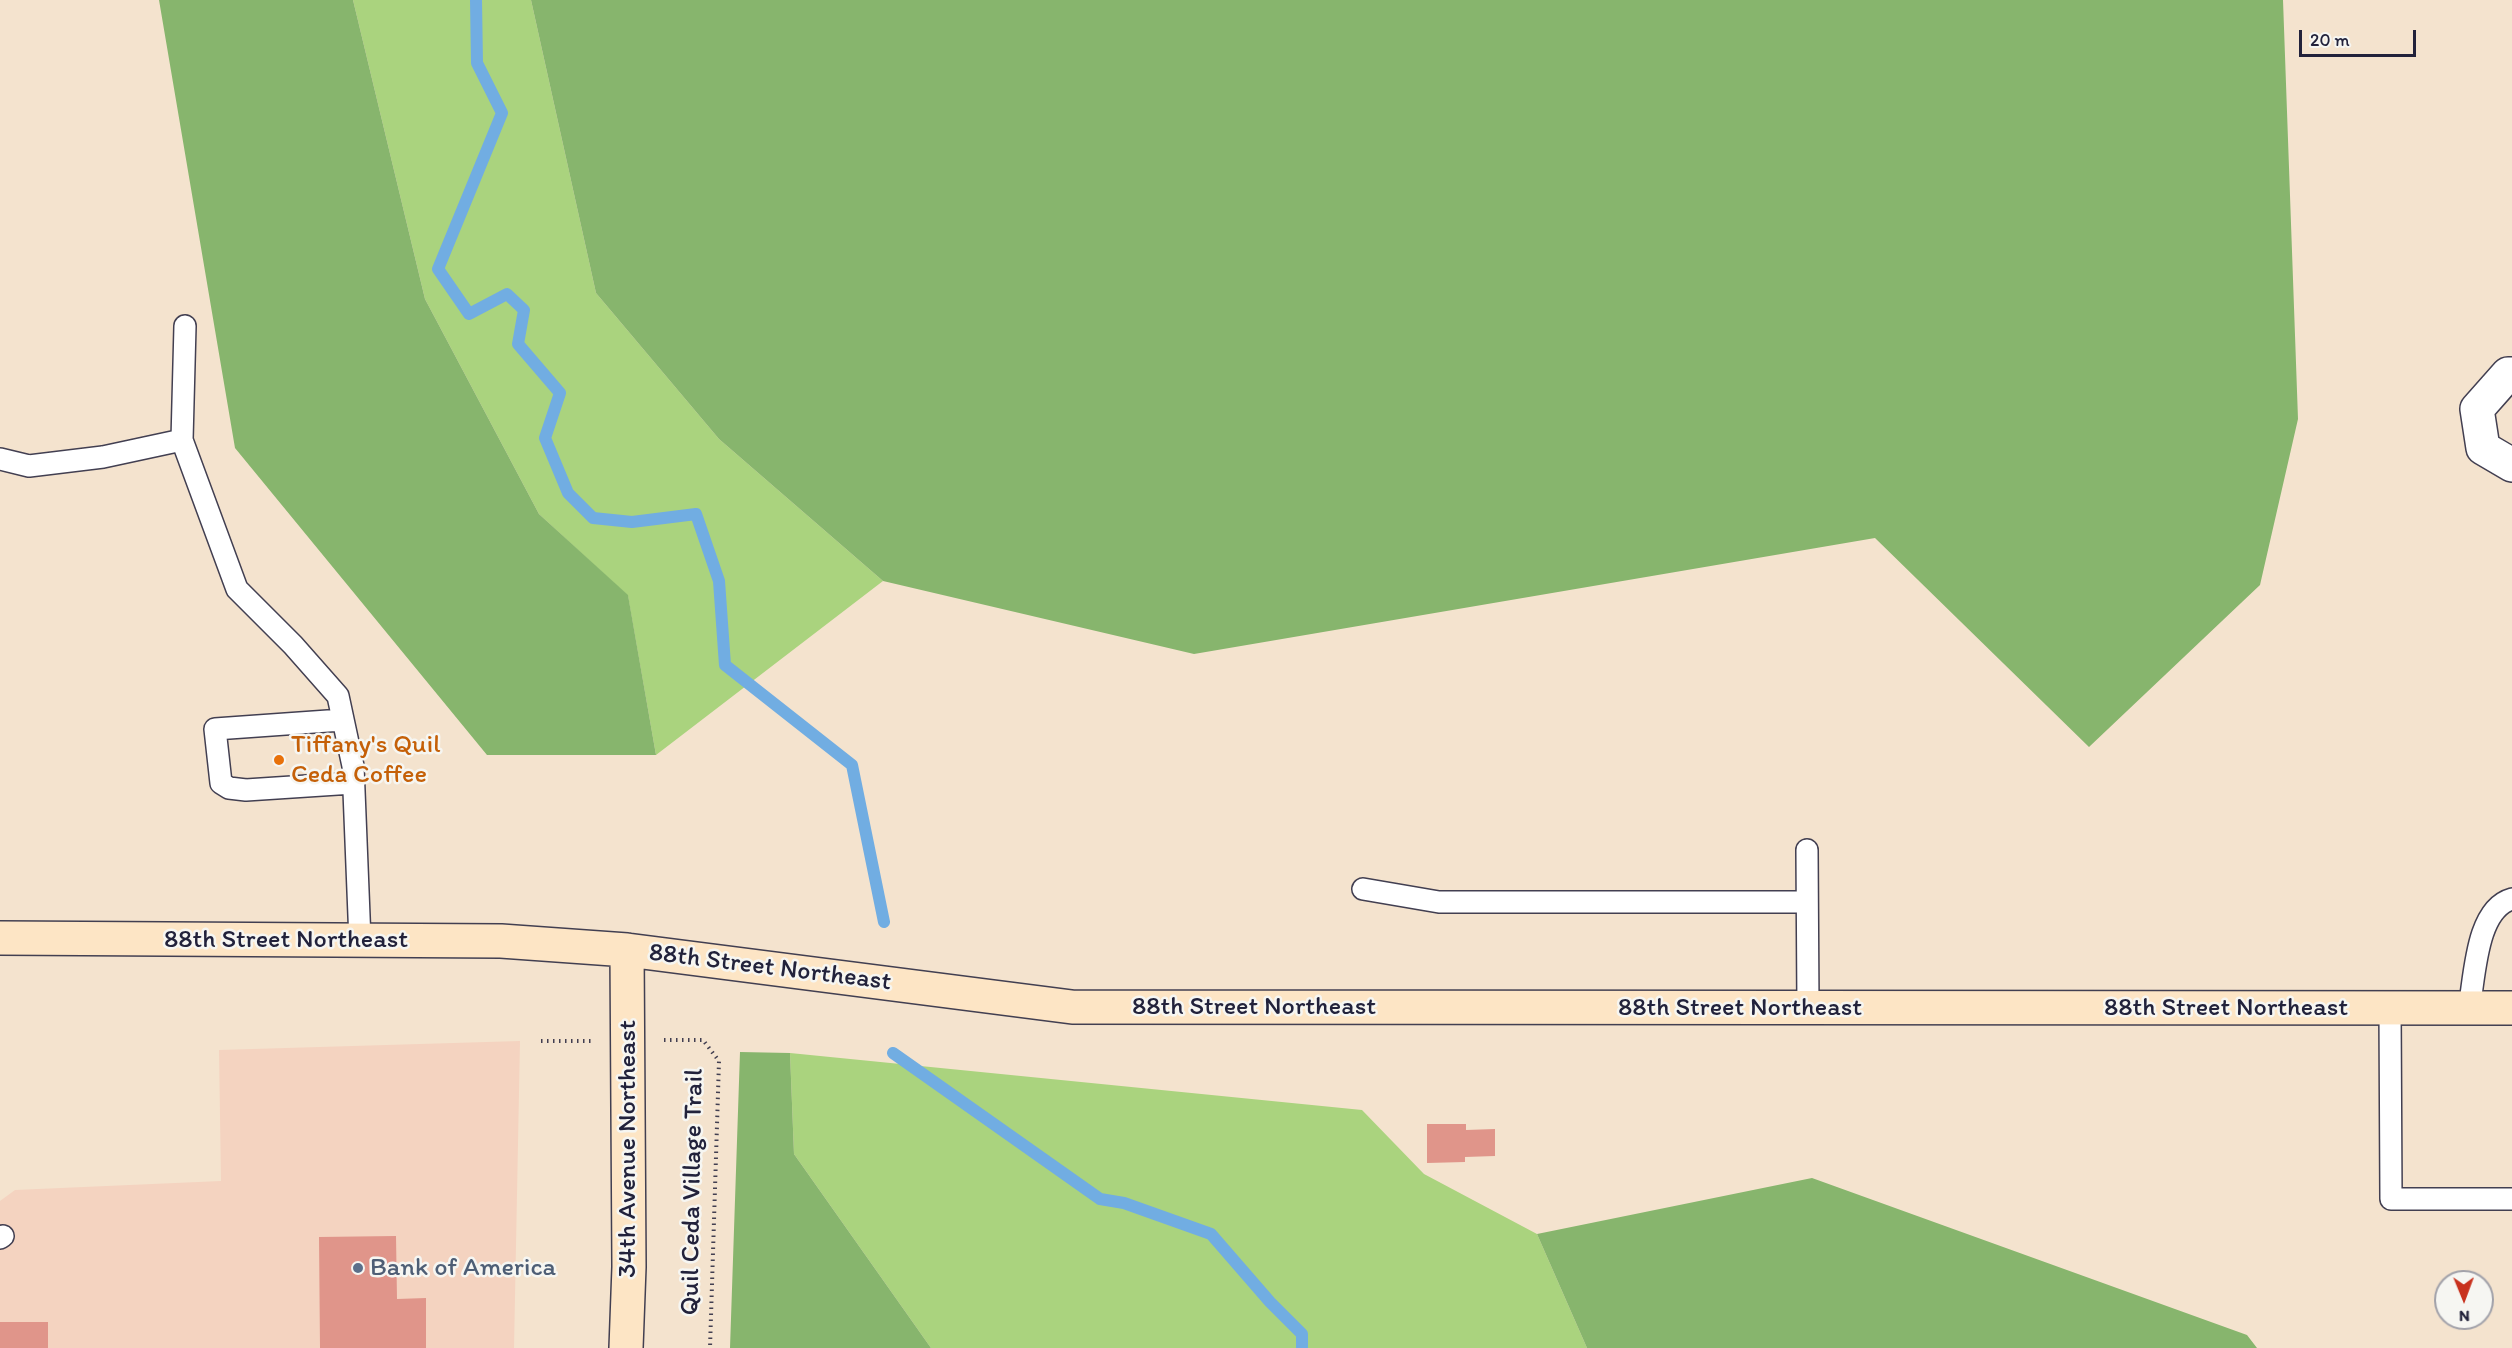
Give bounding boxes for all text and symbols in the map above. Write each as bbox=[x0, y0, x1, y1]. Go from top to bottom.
scale bar bbox=[2302, 18, 2419, 56]
text: 20 m bbox=[2310, 29, 2350, 51]
place label: Tiffany's Quil Ceda Coffee bbox=[291, 729, 440, 790]
marker: Tiffany's Quil Ceda Coffee bbox=[272, 753, 286, 767]
street label: 88th Street Northeast bbox=[164, 924, 408, 956]
street label: 88th Street Northeast bbox=[647, 938, 893, 998]
street label: 88th Street Northeast bbox=[1132, 991, 1376, 1023]
street label: 88th Street Northeast bbox=[1618, 992, 1862, 1024]
street label: 88th Street Northeast bbox=[2104, 992, 2348, 1024]
street label: 34th Avenue Northeast bbox=[612, 1020, 644, 1278]
street label: Quil Ceda Village Trail bbox=[675, 1068, 711, 1316]
place label: Bank of America bbox=[370, 1252, 556, 1284]
marker: Bank of America bbox=[351, 1261, 365, 1275]
north arrow bbox=[2434, 1270, 2494, 1330]
text: N bbox=[2459, 1307, 2470, 1326]

